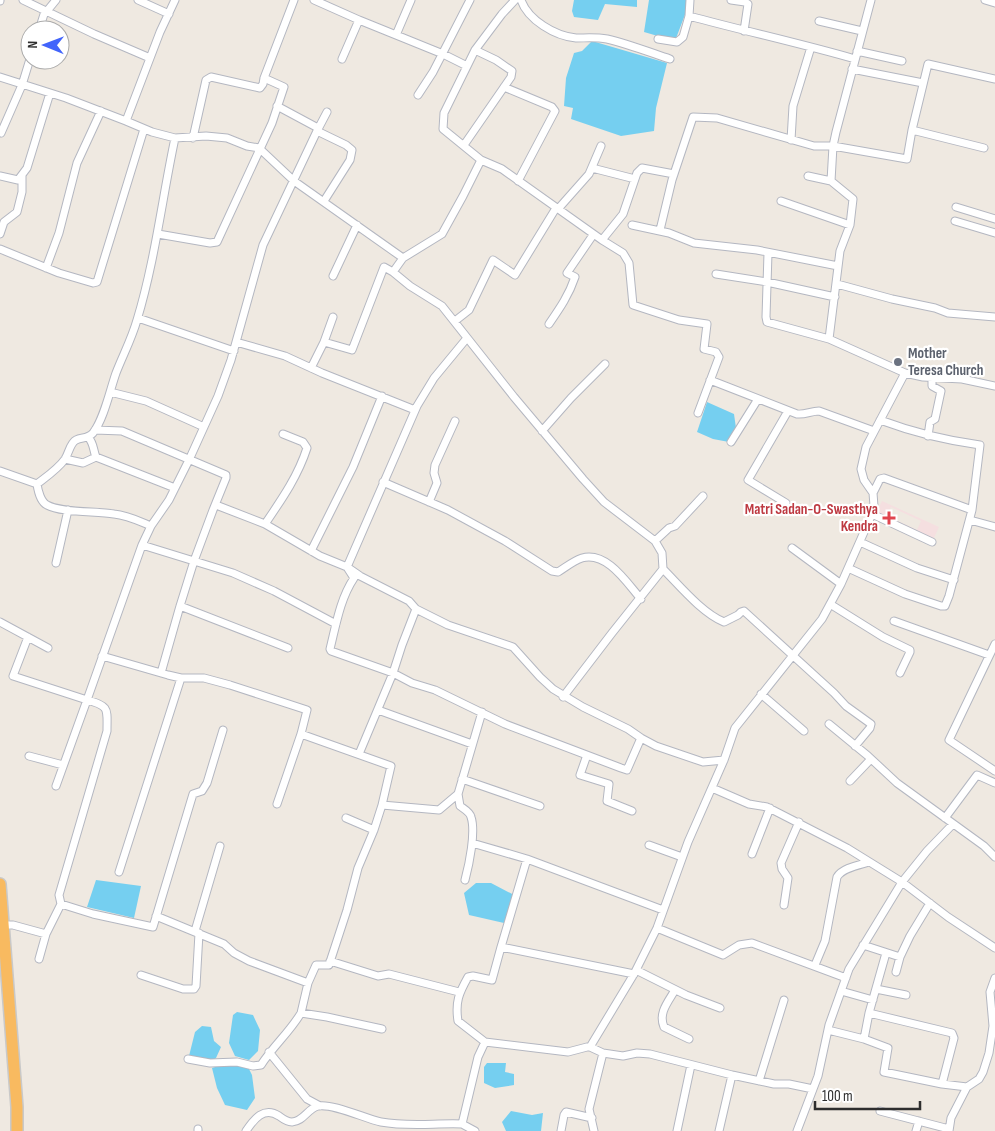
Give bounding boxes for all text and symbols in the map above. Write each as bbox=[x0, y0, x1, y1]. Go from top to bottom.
north arrow bbox=[20, 20, 70, 70]
text: N bbox=[24, 41, 41, 49]
place label: Mother Teresa Church bbox=[908, 344, 984, 380]
marker: Mother Teresa Church bbox=[892, 356, 904, 368]
place label: Matri Sadan-O-Swasthya Kendra bbox=[745, 500, 878, 536]
marker: Matri Sadan-O-Swasthya Kendra bbox=[882, 511, 896, 525]
scale bar bbox=[815, 1078, 920, 1110]
text: 100 m bbox=[822, 1087, 853, 1106]

